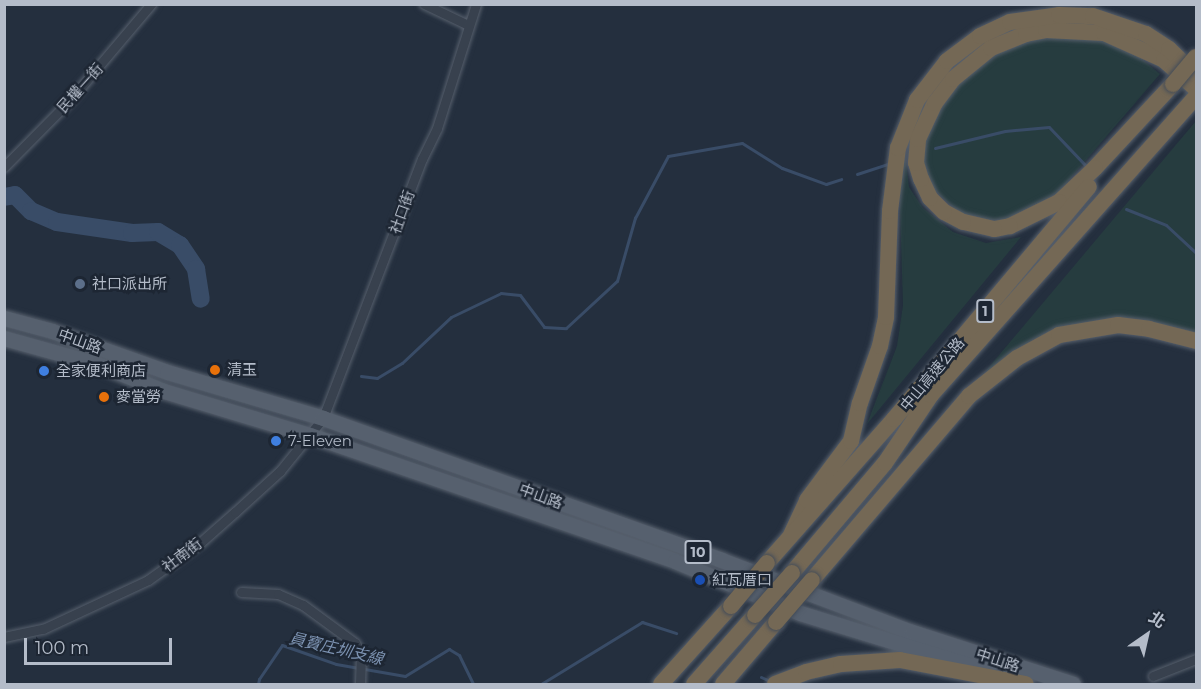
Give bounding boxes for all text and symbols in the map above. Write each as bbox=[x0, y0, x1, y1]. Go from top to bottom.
street label: 民權一街 bbox=[53, 60, 107, 116]
street label: 社口街 bbox=[386, 188, 418, 236]
place label: 社口派出所 bbox=[92, 275, 167, 293]
marker: 社口派出所 bbox=[73, 277, 87, 291]
road number: 1 bbox=[976, 300, 994, 322]
street label: 中山路 bbox=[56, 325, 104, 357]
street label: 中山高速公路 bbox=[896, 334, 968, 414]
place label: 清玉 bbox=[227, 361, 257, 379]
place label: 全家便利商店 bbox=[56, 362, 146, 380]
marker: 清玉 bbox=[208, 363, 222, 377]
marker: 全家便利商店 bbox=[37, 364, 51, 378]
place label: 麥當勞 bbox=[116, 388, 161, 406]
marker: 麥當勞 bbox=[97, 390, 111, 404]
place label: 7-Eleven bbox=[288, 432, 352, 450]
marker: 7-Eleven bbox=[269, 434, 283, 448]
street label: 中山路 bbox=[517, 480, 565, 512]
street label: 社南街 bbox=[159, 534, 205, 576]
road number: 10 bbox=[684, 541, 712, 563]
place label: 紅瓦厝口 bbox=[712, 571, 772, 589]
marker: 紅瓦厝口 bbox=[693, 573, 707, 587]
north arrow bbox=[1117, 605, 1177, 665]
text: 北 bbox=[1145, 607, 1169, 632]
scale bar bbox=[27, 626, 176, 664]
water label: 員寶庄圳支線 bbox=[287, 629, 385, 669]
text: 100 m bbox=[35, 637, 89, 659]
street label: 中山路 bbox=[974, 644, 1022, 676]

